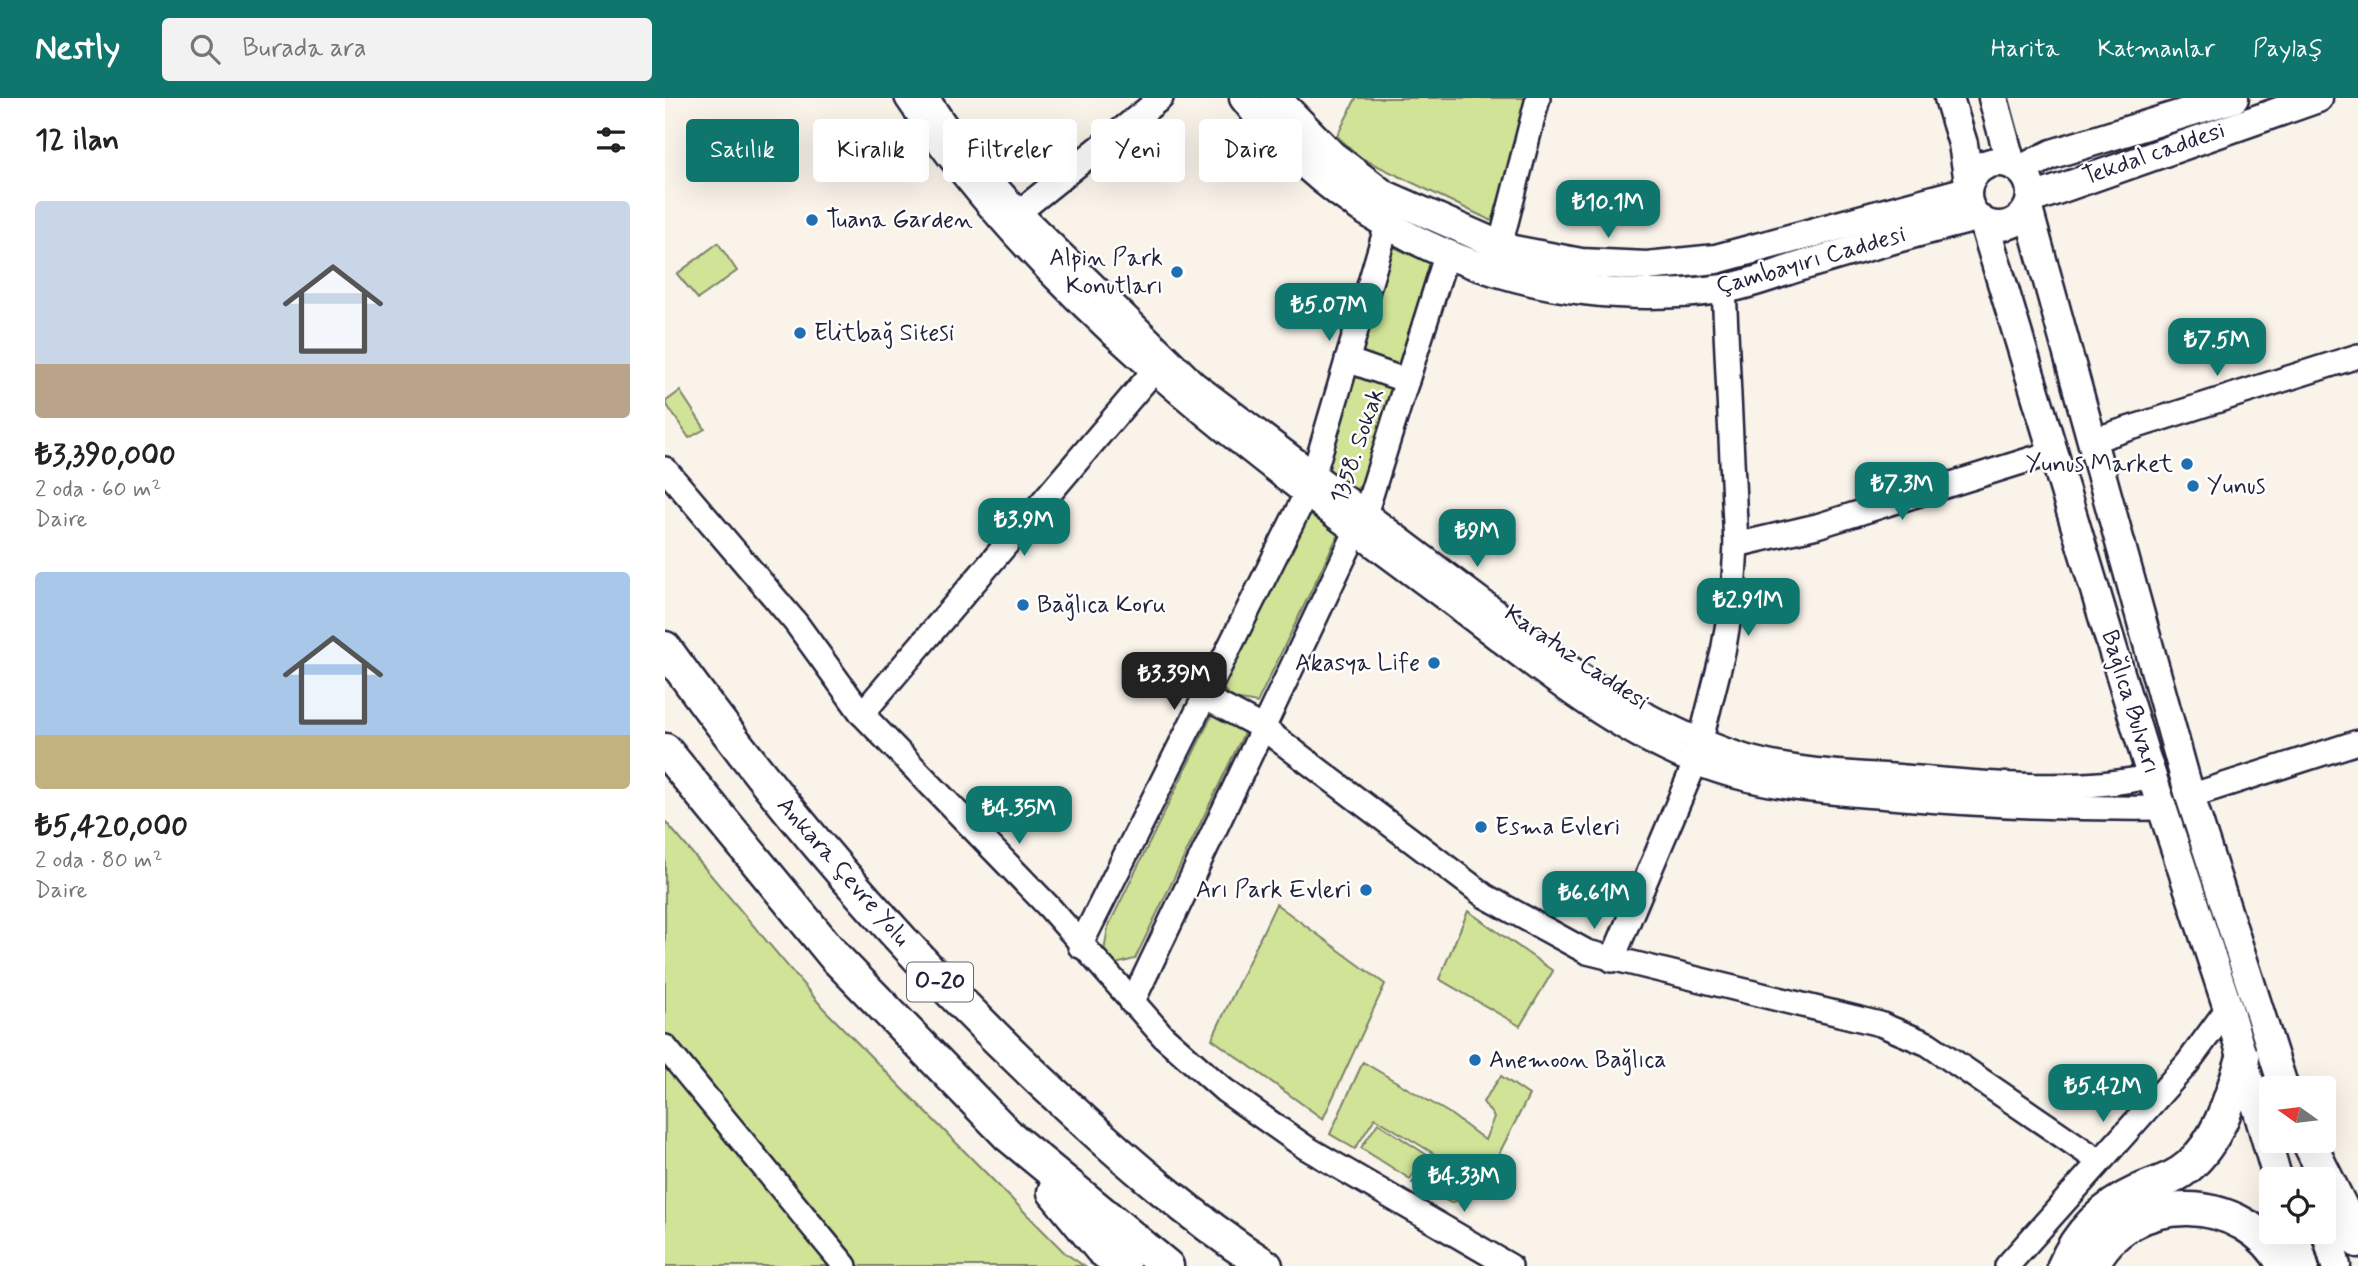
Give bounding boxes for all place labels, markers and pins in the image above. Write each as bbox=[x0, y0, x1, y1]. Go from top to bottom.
pin: ₺10.1M bbox=[1551, 180, 1665, 240]
place label: Tuana Garden bbox=[826, 205, 973, 236]
marker: Tuana Garden bbox=[804, 212, 820, 228]
place label: Alpin Park Konutları bbox=[1049, 243, 1163, 302]
marker: Alpin Park Konutları bbox=[1169, 264, 1185, 280]
pin: ₺5.07M bbox=[1272, 284, 1386, 343]
place label: Elitbağ Sitesi bbox=[814, 318, 954, 349]
pin: ₺7.5M bbox=[2168, 318, 2266, 378]
marker: Elitbağ Sitesi bbox=[792, 325, 808, 341]
place label: Yunus Market bbox=[2026, 449, 2173, 480]
marker: Yunus Market bbox=[2179, 456, 2195, 472]
pin: ₺7.3M bbox=[1853, 462, 1951, 522]
place label: Yunus bbox=[2207, 471, 2266, 502]
marker: Yunus bbox=[2185, 478, 2201, 494]
pin: ₺3.9M bbox=[975, 498, 1073, 558]
pin: ₺9M bbox=[1443, 510, 1511, 569]
pin: ₺2.91M bbox=[1691, 578, 1805, 638]
place label: Bağlıca Koru bbox=[1037, 590, 1166, 621]
marker: Bağlıca Koru bbox=[1015, 597, 1031, 613]
place label: Akasya Life bbox=[1295, 648, 1420, 679]
pin: ₺3.39M bbox=[1117, 652, 1231, 712]
marker: Akasya Life bbox=[1426, 655, 1442, 671]
pin: ₺4.35M bbox=[962, 786, 1076, 846]
place label: Esma Evleri bbox=[1495, 812, 1620, 843]
marker: Esma Evleri bbox=[1473, 819, 1489, 835]
pin: ₺6.61M bbox=[1537, 872, 1651, 931]
place label: Arı Park Evleri bbox=[1196, 875, 1352, 906]
marker: Arı Park Evleri bbox=[1358, 882, 1374, 898]
place label: Anemoon Bağlıca bbox=[1489, 1045, 1667, 1076]
marker: Anemoon Bağlıca bbox=[1467, 1052, 1483, 1068]
pin: ₺5.42M bbox=[2046, 1065, 2160, 1124]
pin: ₺4.33M bbox=[1407, 1154, 1521, 1214]

